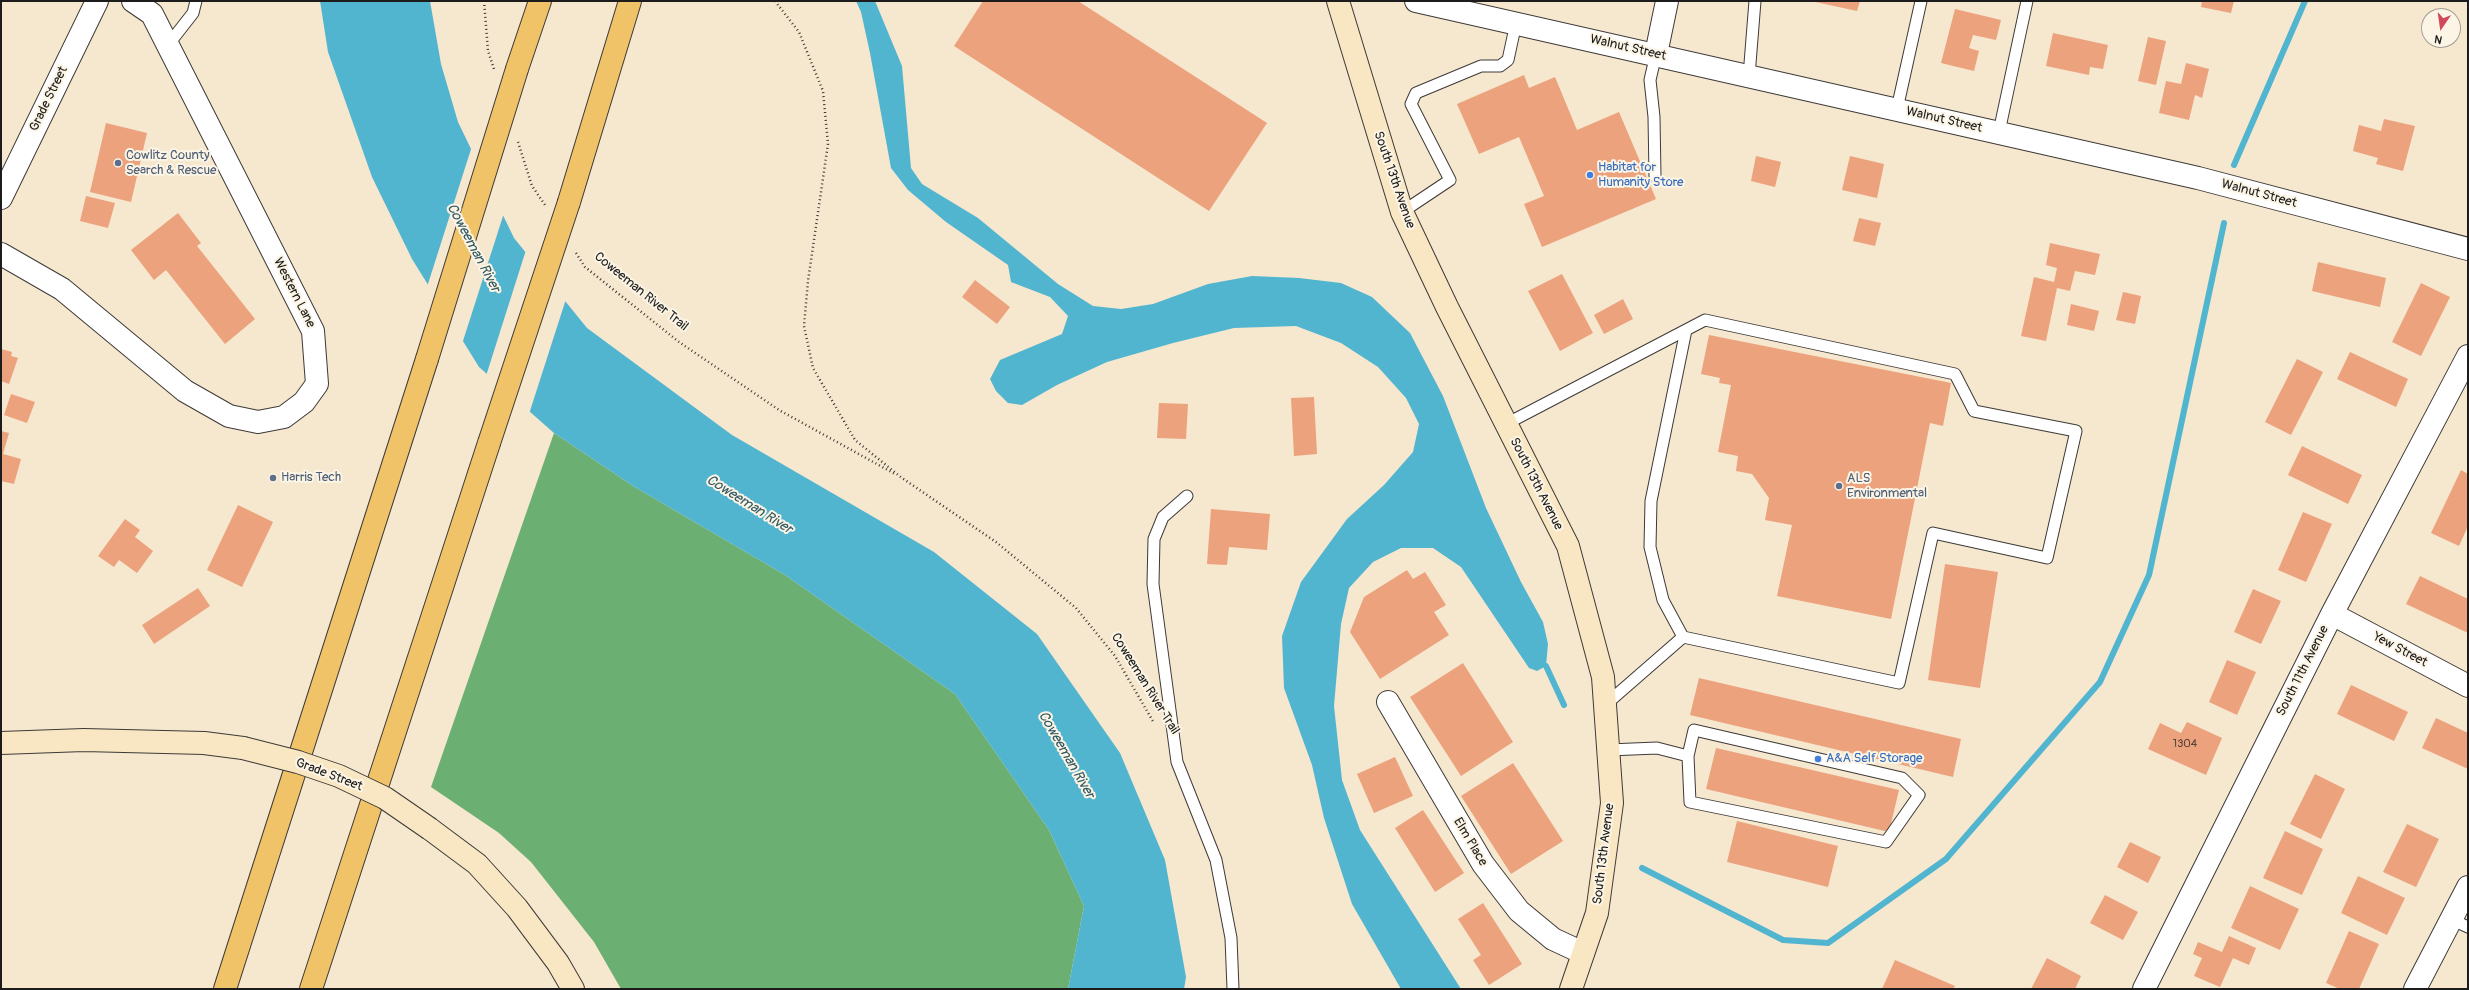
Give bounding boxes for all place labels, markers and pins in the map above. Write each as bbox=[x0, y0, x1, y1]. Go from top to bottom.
place label: Cowlitz County Search & Rescue bbox=[126, 148, 216, 179]
marker: Cowlitz County Search & Rescue bbox=[113, 158, 123, 168]
place label: Habitat for Humanity Store bbox=[1598, 160, 1683, 191]
marker: Habitat for Humanity Store bbox=[1585, 170, 1595, 180]
place label: Harris Tech bbox=[281, 470, 341, 486]
place label: ALS Environmental bbox=[1847, 471, 1927, 502]
marker: Harris Tech bbox=[268, 473, 278, 483]
marker: ALS Environmental bbox=[1834, 481, 1844, 491]
place label: A&A Self Storage bbox=[1826, 751, 1922, 767]
marker: A&A Self Storage bbox=[1813, 754, 1823, 764]

